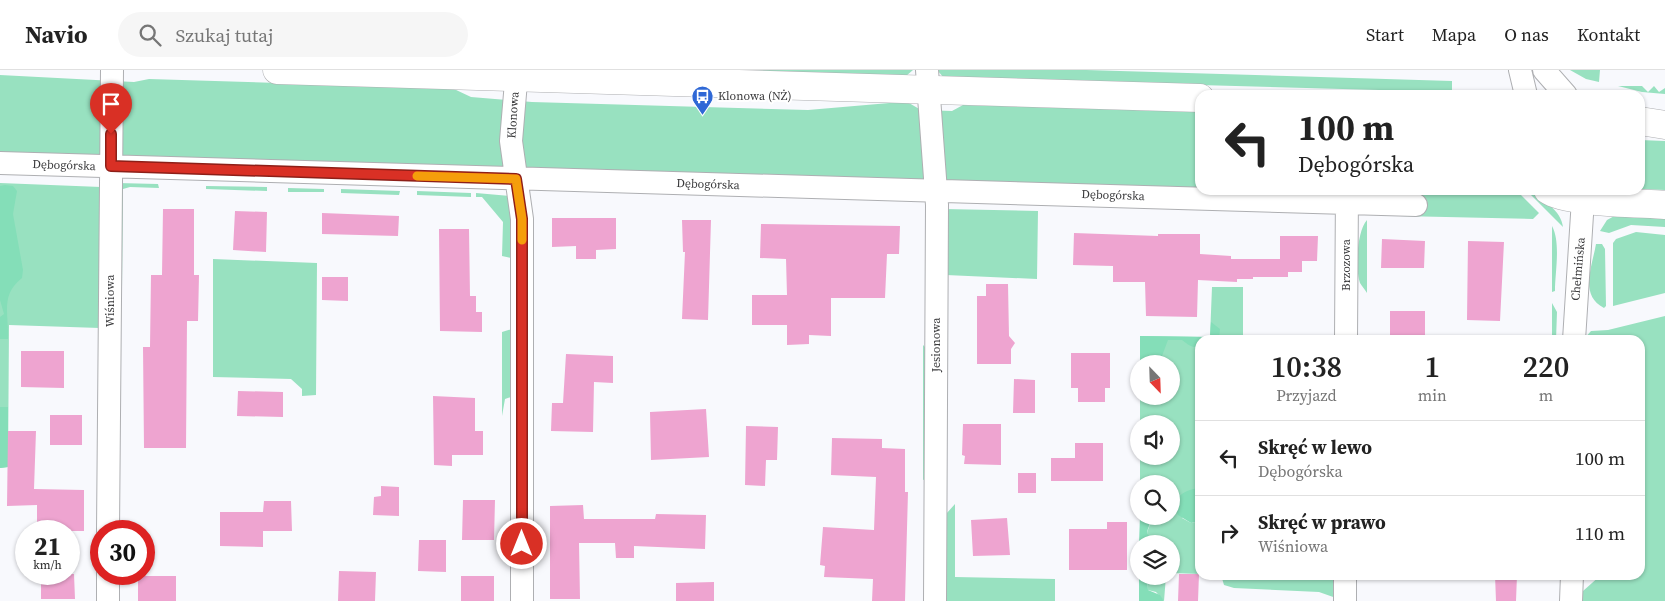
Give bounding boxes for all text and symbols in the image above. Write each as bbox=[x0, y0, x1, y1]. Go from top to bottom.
search box bbox=[118, 12, 468, 57]
text: Navio bbox=[25, 18, 88, 51]
icon: search bbox=[136, 21, 164, 49]
text: Szukaj tutaj bbox=[176, 22, 273, 48]
text: Start bbox=[1366, 22, 1404, 47]
text: Mapa bbox=[1432, 22, 1476, 47]
text: O nas bbox=[1504, 22, 1549, 47]
text: Kontakt bbox=[1577, 22, 1640, 47]
pin bbox=[90, 83, 132, 134]
bus stop icon: Klonowa (NŻ) bbox=[690, 84, 714, 115]
place label: Klonowa (NŻ) bbox=[718, 88, 791, 104]
icon: arrive bbox=[97, 90, 125, 118]
street label: Klonowa bbox=[503, 90, 523, 139]
text: 100 m bbox=[1298, 104, 1394, 152]
icon: left bbox=[1215, 110, 1280, 175]
text: Dębogórska bbox=[1298, 149, 1414, 179]
street label: Dębogórska bbox=[32, 156, 97, 174]
street label: Dębogórska bbox=[676, 175, 741, 193]
street label: Dębogórska bbox=[1081, 186, 1146, 204]
street label: Chełmińska bbox=[1567, 236, 1589, 301]
street label: Brzozowa bbox=[1338, 238, 1354, 291]
street label: Wiśniowa bbox=[102, 274, 118, 327]
street label: Jesionowa bbox=[928, 317, 944, 373]
text: 10:38 bbox=[1271, 346, 1342, 387]
text: 1 bbox=[1424, 346, 1440, 387]
text: 220 bbox=[1522, 346, 1569, 387]
north arrow bbox=[1130, 355, 1180, 405]
map controls bbox=[1130, 355, 1180, 585]
text: Przyjazd bbox=[1276, 384, 1337, 406]
text: min bbox=[1418, 384, 1447, 406]
text: m bbox=[1539, 384, 1553, 406]
button: sound bbox=[1130, 415, 1180, 465]
text: Skręć w lewo bbox=[1258, 434, 1372, 460]
icon: left bbox=[1215, 444, 1243, 472]
text: 100 m bbox=[1575, 445, 1625, 471]
text: Dębogórska bbox=[1258, 460, 1343, 482]
button: search bbox=[1130, 475, 1180, 525]
text: Skręć w prawo bbox=[1258, 509, 1386, 535]
position arrow bbox=[495, 517, 547, 569]
icon: right bbox=[1215, 519, 1243, 547]
speed limit sign: 30 bbox=[90, 520, 155, 585]
text: 110 m bbox=[1575, 520, 1625, 546]
text: 21 bbox=[34, 529, 61, 563]
button: layers bbox=[1130, 535, 1180, 585]
text: Wiśniowa bbox=[1258, 535, 1328, 557]
text: km/h bbox=[33, 557, 62, 573]

